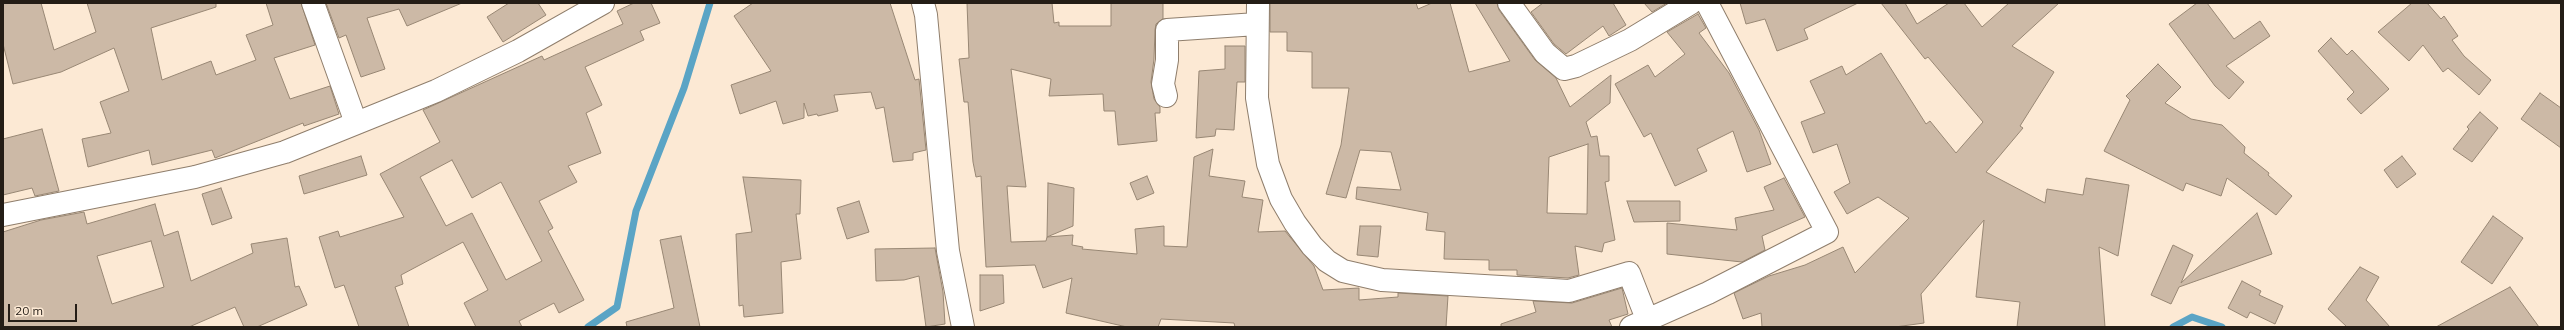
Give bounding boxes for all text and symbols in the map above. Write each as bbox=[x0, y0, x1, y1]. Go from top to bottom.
scale bar bbox=[10, 296, 79, 322]
text: 20 m bbox=[15, 303, 43, 318]

